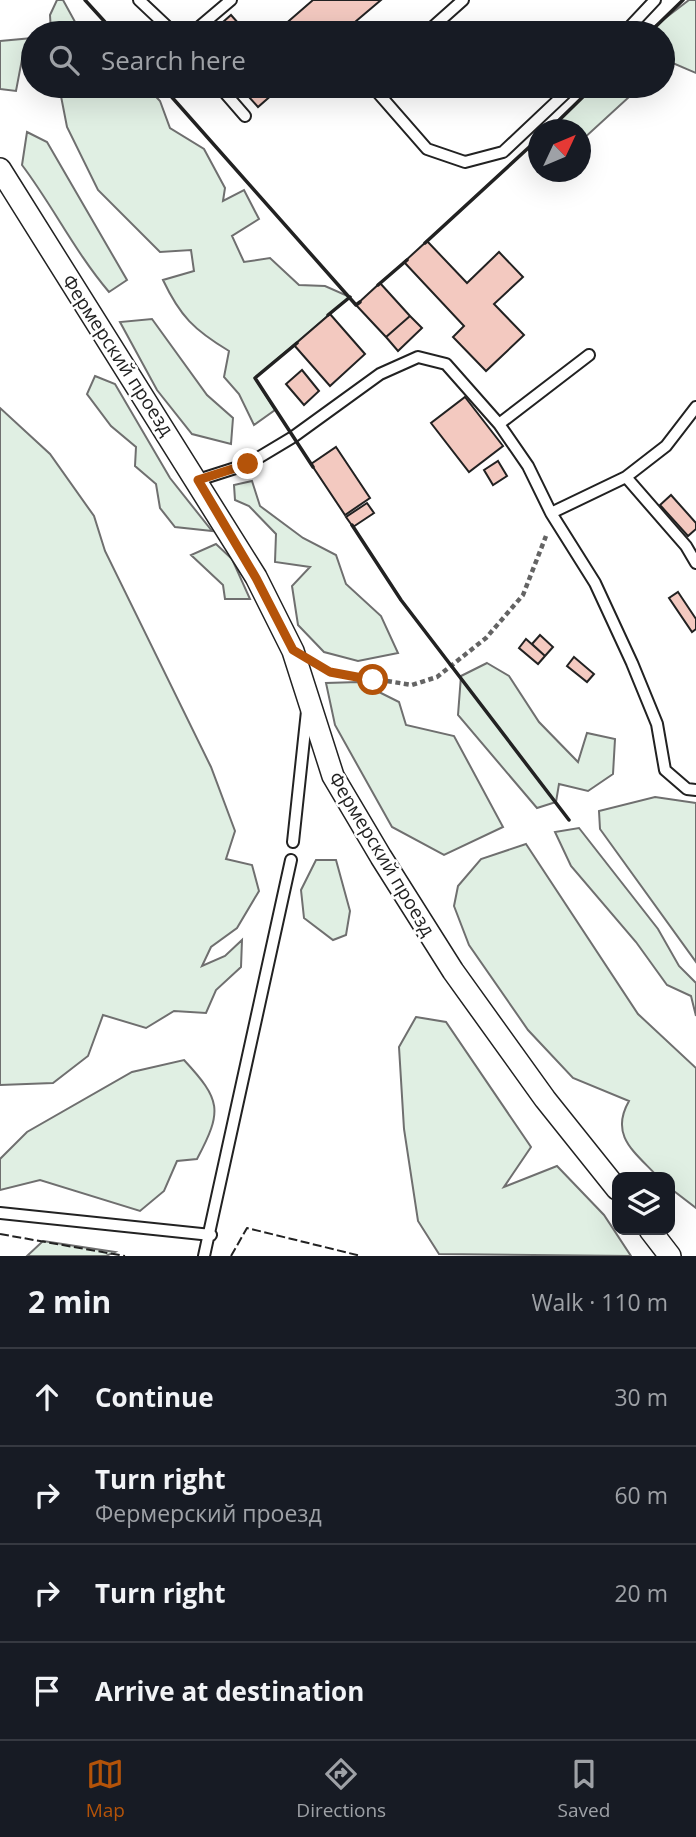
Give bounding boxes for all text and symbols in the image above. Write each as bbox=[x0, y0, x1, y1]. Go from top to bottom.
search box bbox=[21, 21, 675, 98]
icon: search bbox=[45, 41, 83, 79]
text: Search here bbox=[101, 42, 246, 78]
north arrow bbox=[528, 119, 591, 182]
street label: Фермерский проезд bbox=[56, 269, 180, 441]
route end bbox=[232, 448, 263, 479]
route start bbox=[357, 664, 388, 695]
street label: Фермерский проезд bbox=[323, 767, 441, 941]
map controls bbox=[612, 1172, 675, 1235]
button: layers bbox=[612, 1172, 675, 1235]
text: 2 min bbox=[28, 1281, 111, 1322]
text: Walk · 110 m bbox=[531, 1286, 668, 1318]
icon: ahead bbox=[28, 1378, 66, 1416]
text: Continue bbox=[95, 1379, 214, 1415]
text: 30 m bbox=[614, 1381, 668, 1413]
text: Turn right bbox=[95, 1461, 226, 1497]
icon: right bbox=[28, 1476, 66, 1514]
text: 60 m bbox=[614, 1479, 668, 1511]
text: Фермерский проезд bbox=[95, 1497, 322, 1529]
icon: right bbox=[28, 1574, 66, 1612]
text: Turn right bbox=[95, 1575, 226, 1611]
text: 20 m bbox=[614, 1577, 668, 1609]
icon: arrive bbox=[28, 1672, 66, 1710]
text: Arrive at destination bbox=[95, 1673, 364, 1709]
tab: Map bbox=[86, 1755, 125, 1823]
tab: Directions bbox=[296, 1755, 386, 1823]
tab: Saved bbox=[558, 1755, 610, 1823]

